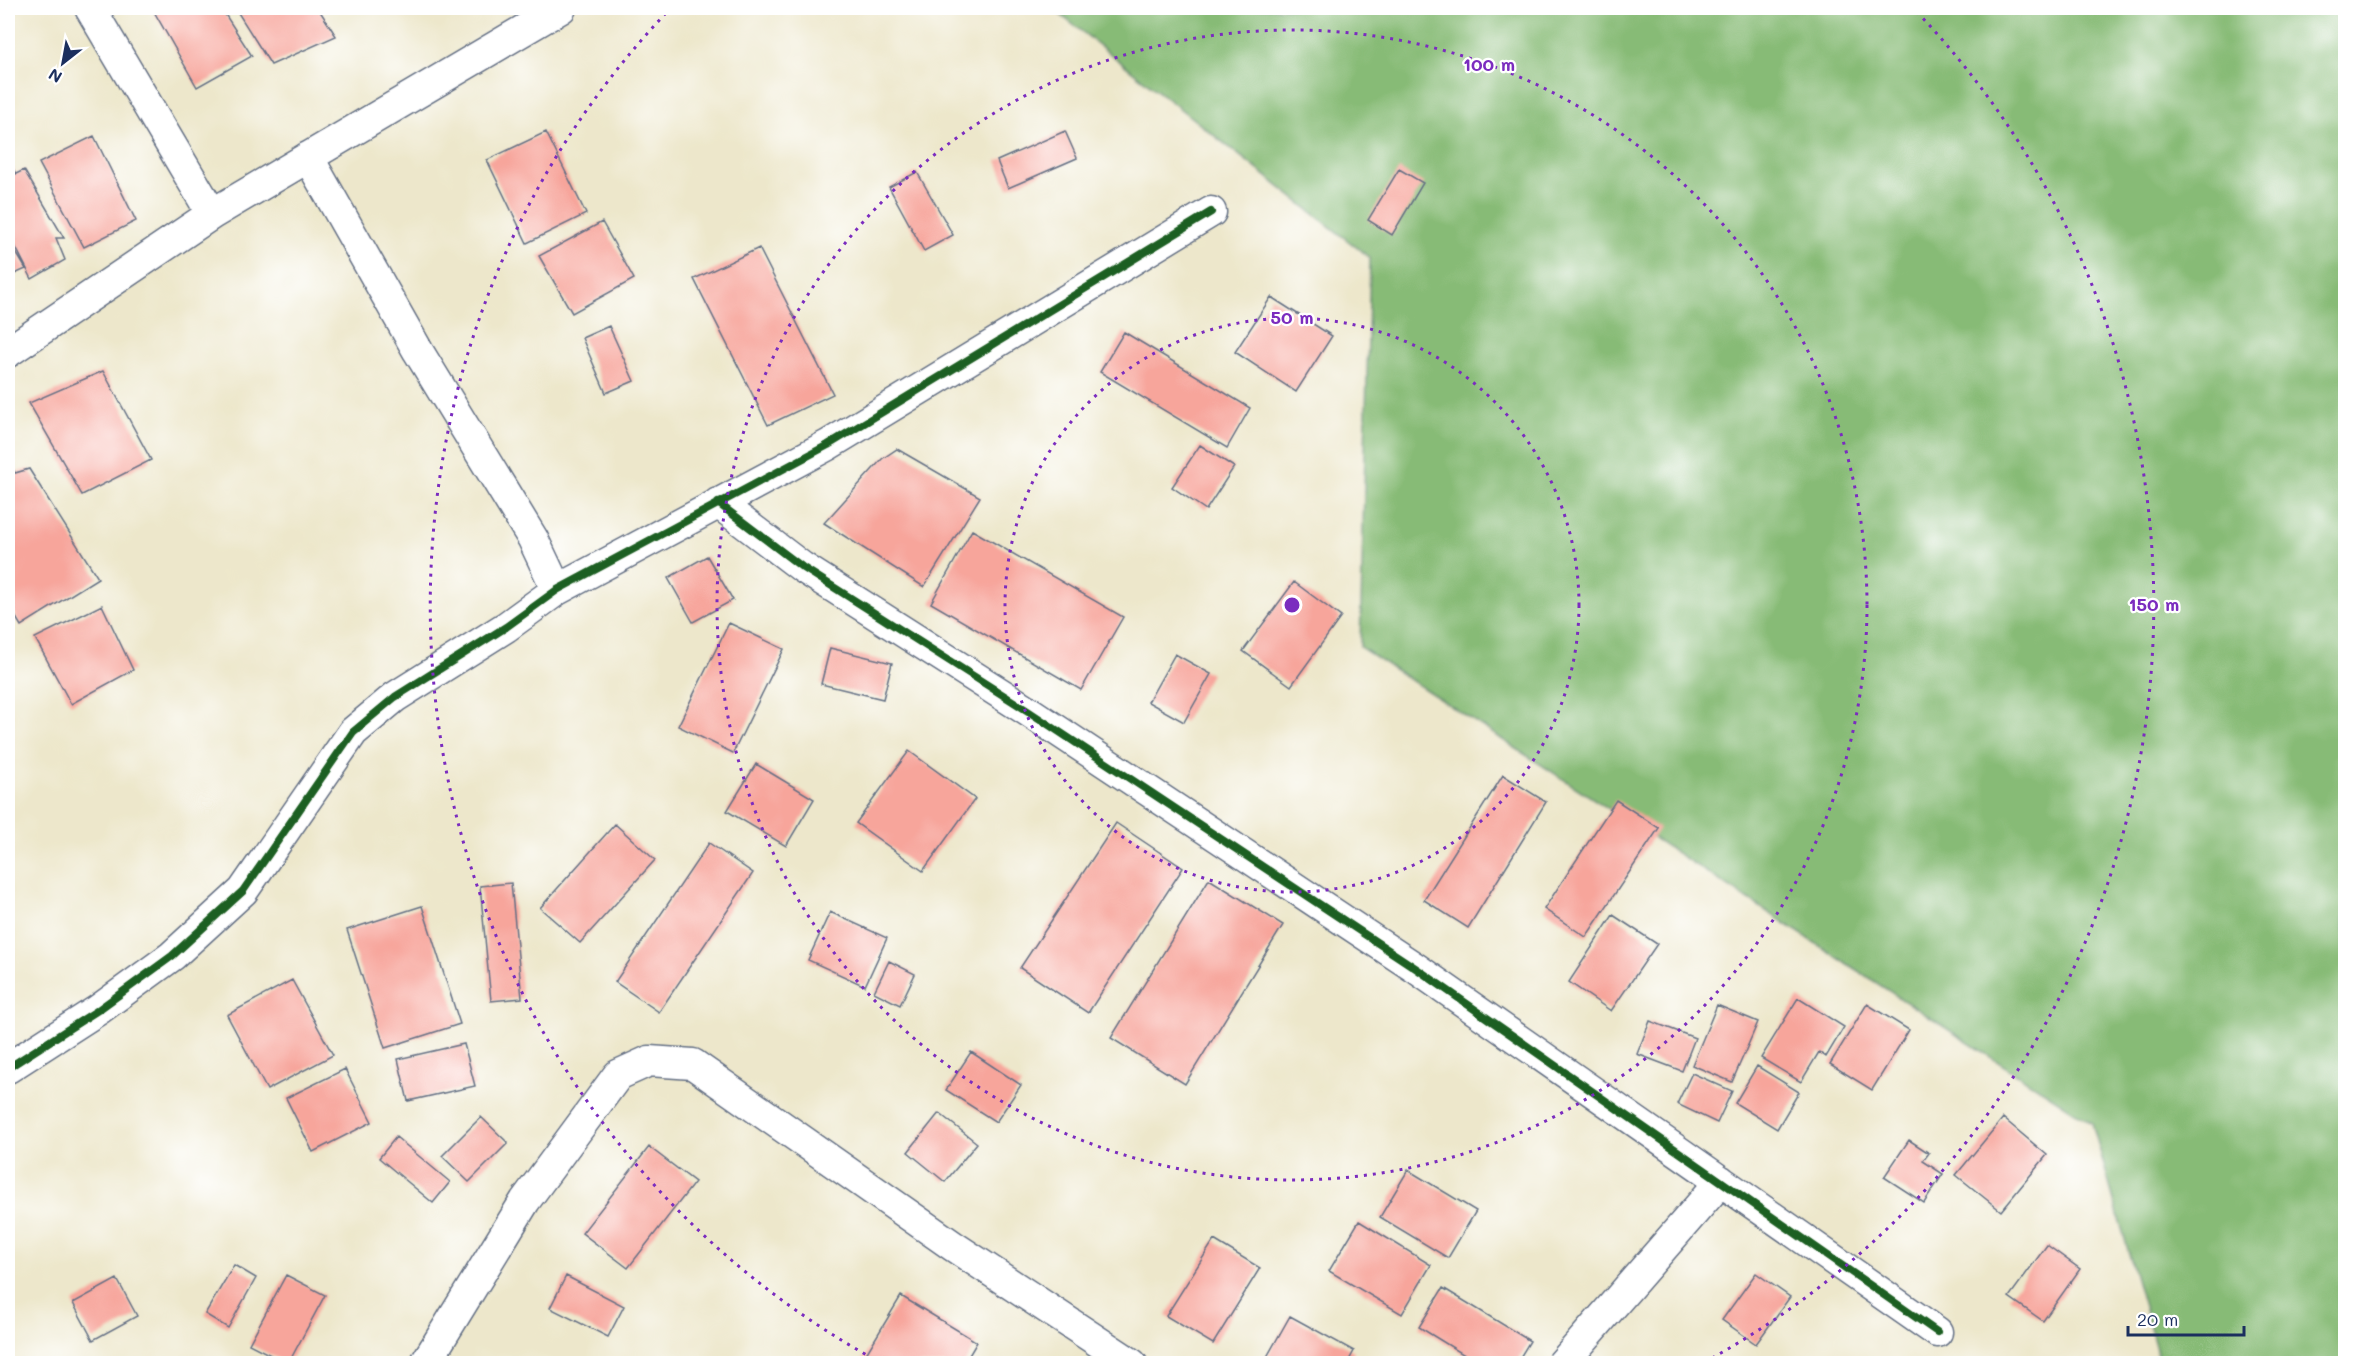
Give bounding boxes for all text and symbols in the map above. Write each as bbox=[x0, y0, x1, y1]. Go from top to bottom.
north arrow bbox=[33, 33, 93, 93]
text: 100 m bbox=[1463, 52, 1515, 76]
text: N bbox=[44, 64, 66, 88]
text: 50 m bbox=[1271, 305, 1313, 329]
text: 150 m bbox=[2129, 592, 2179, 616]
centre of rings bbox=[1282, 595, 1302, 615]
scale bar bbox=[2128, 1299, 2244, 1337]
text: 20 m bbox=[2137, 1307, 2178, 1331]

